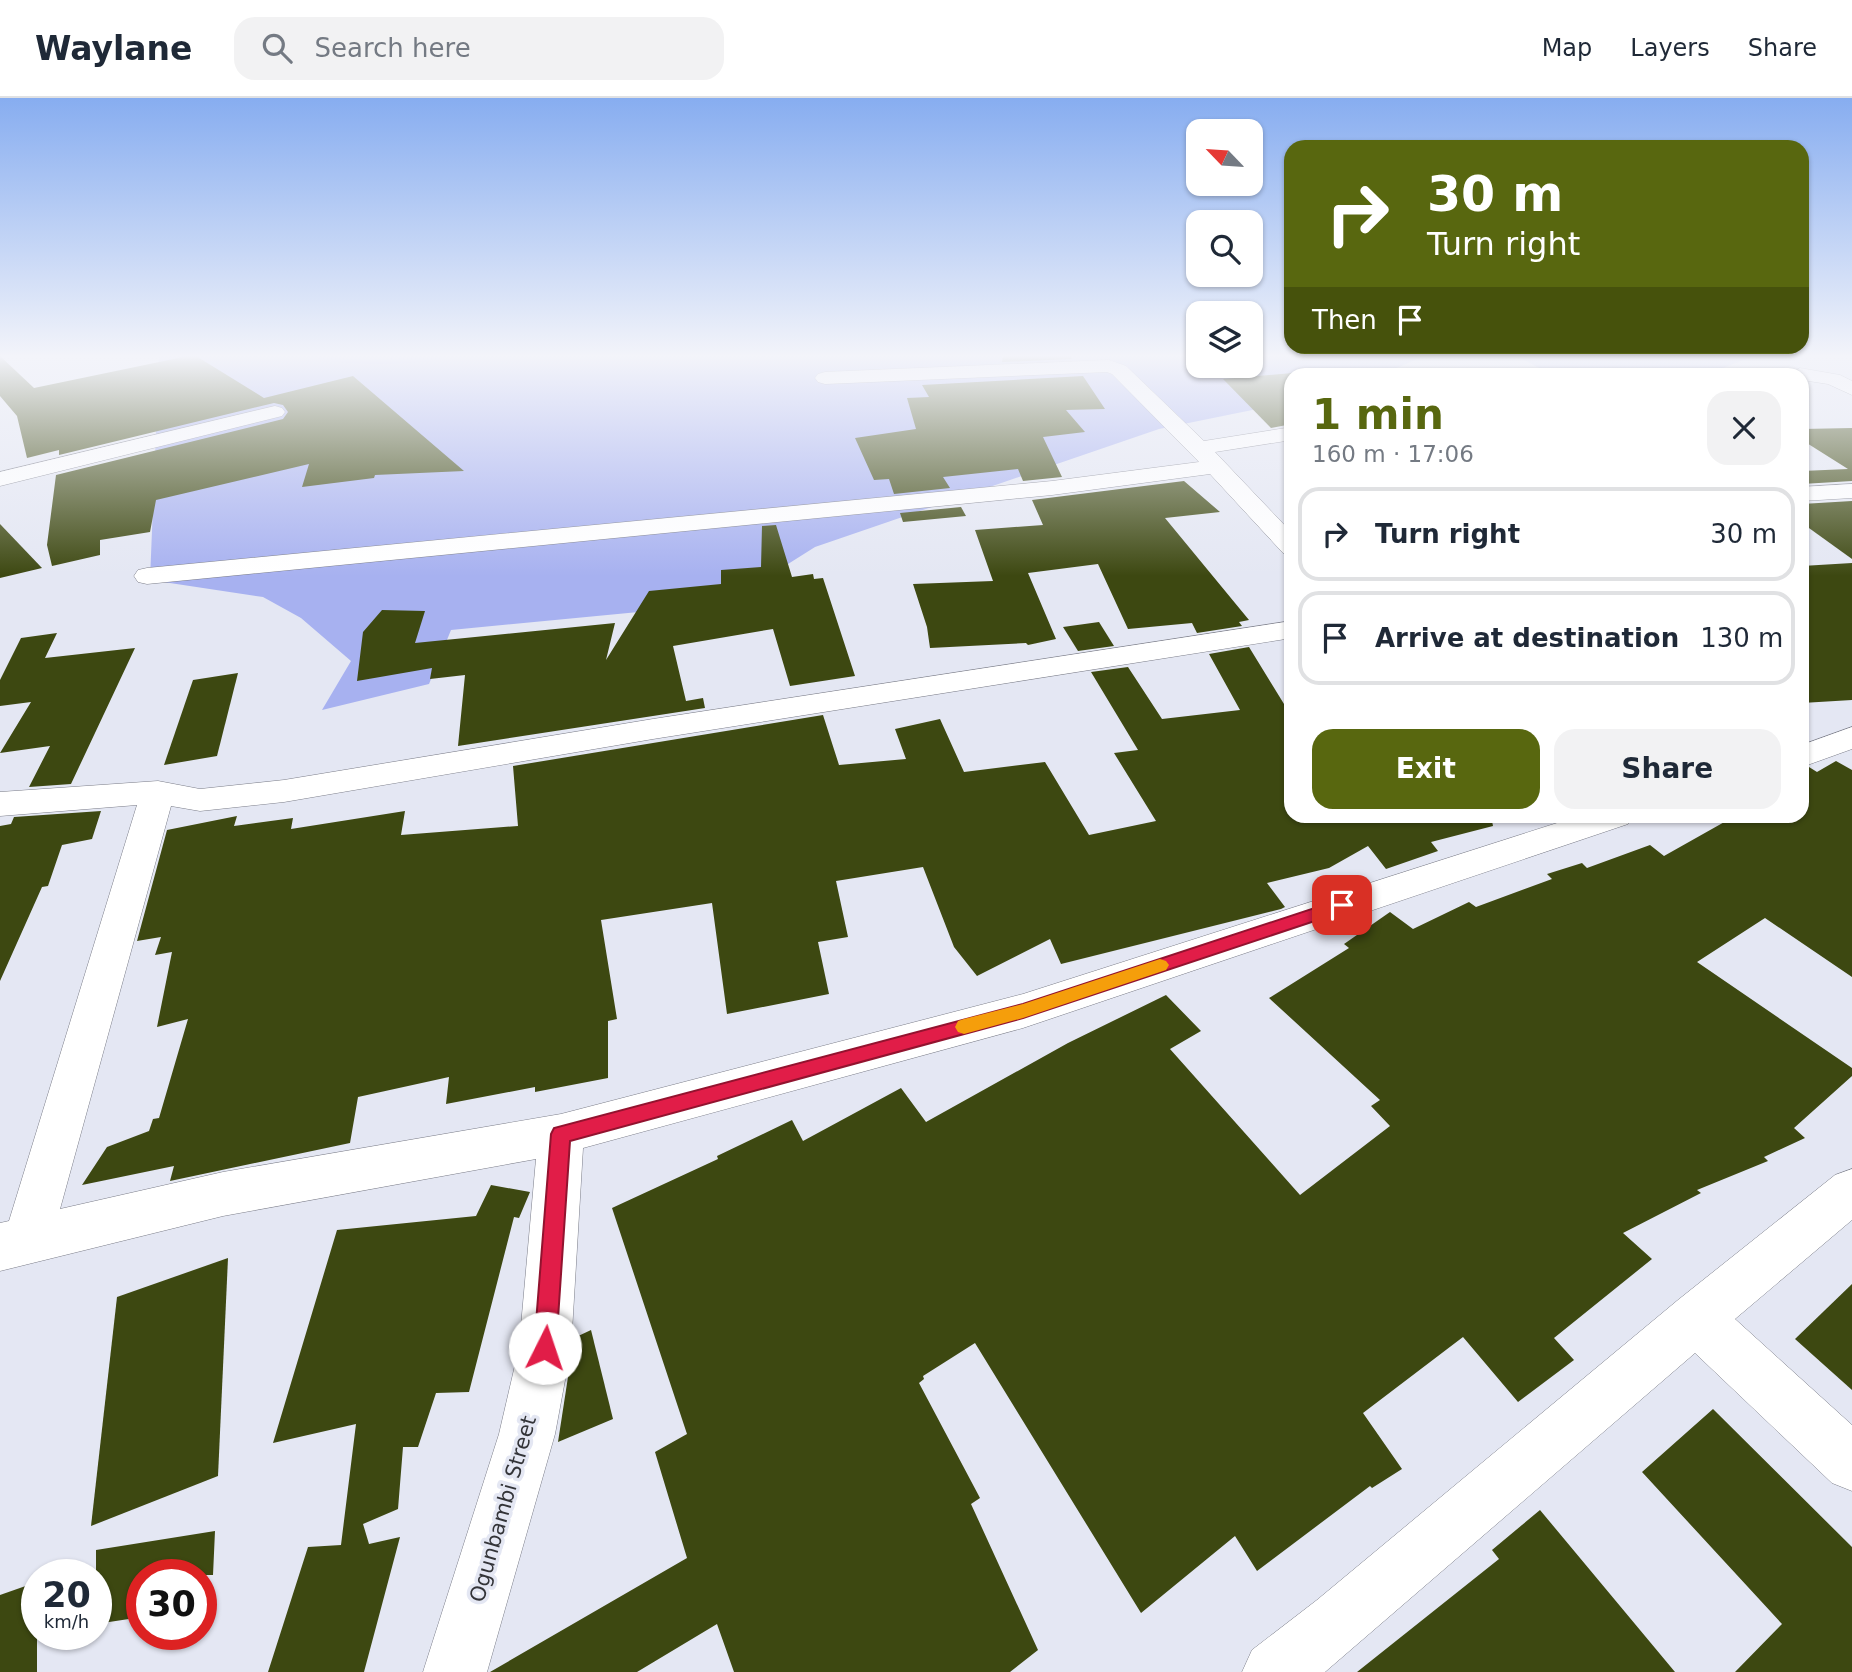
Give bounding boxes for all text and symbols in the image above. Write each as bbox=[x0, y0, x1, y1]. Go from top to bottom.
search box bbox=[234, 17, 724, 80]
text: Waylane bbox=[35, 29, 192, 68]
icon: search bbox=[258, 29, 296, 67]
text: Search here bbox=[314, 33, 471, 63]
text: Map bbox=[1542, 34, 1592, 62]
text: Layers bbox=[1630, 34, 1710, 62]
text: Share bbox=[1748, 34, 1817, 62]
north arrow bbox=[1186, 119, 1264, 196]
map controls bbox=[1186, 119, 1263, 378]
text: 30 m bbox=[1427, 166, 1563, 223]
icon: right bbox=[1312, 168, 1403, 259]
button: search bbox=[1186, 210, 1263, 287]
text: Turn right bbox=[1427, 225, 1580, 263]
button: layers bbox=[1186, 301, 1263, 378]
icon: arrive bbox=[1391, 301, 1429, 339]
text: Then bbox=[1312, 305, 1377, 335]
text: 1 min bbox=[1312, 390, 1444, 439]
button: close bbox=[1707, 391, 1781, 465]
text: 160 m · 17:06 bbox=[1312, 441, 1474, 467]
icon: right bbox=[1316, 515, 1354, 553]
text: Turn right bbox=[1375, 519, 1520, 549]
text: 30 m bbox=[1710, 519, 1777, 549]
icon: arrive bbox=[1316, 619, 1354, 657]
text: Arrive at destination bbox=[1375, 623, 1679, 653]
text: 130 m bbox=[1700, 623, 1783, 653]
button: Exit bbox=[1312, 729, 1540, 809]
button: Share bbox=[1554, 729, 1781, 809]
pin bbox=[1312, 875, 1372, 935]
icon: arrive bbox=[1323, 886, 1361, 924]
position arrow bbox=[508, 1311, 582, 1385]
street label: Ogunbambi Street bbox=[465, 1413, 541, 1605]
speed limit sign: 30 bbox=[126, 1559, 217, 1650]
text: 20 bbox=[42, 1575, 91, 1615]
text: km/h bbox=[44, 1611, 89, 1632]

